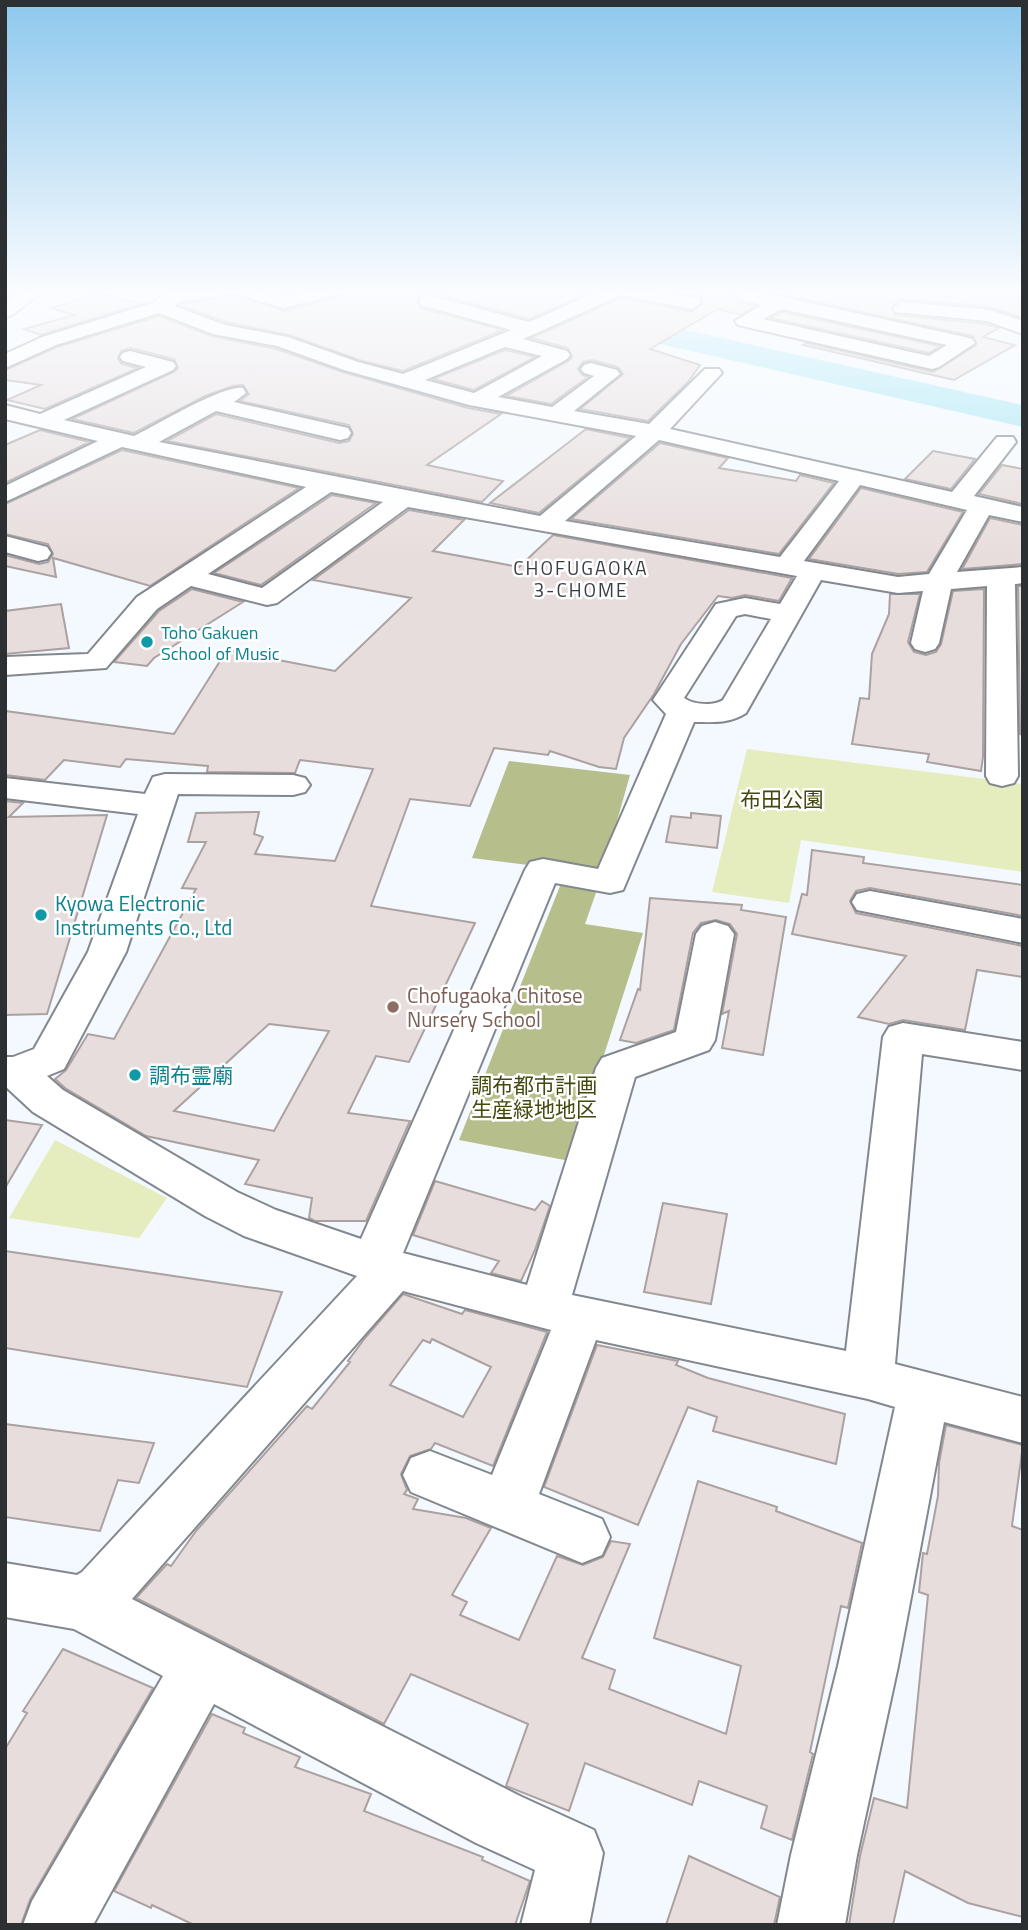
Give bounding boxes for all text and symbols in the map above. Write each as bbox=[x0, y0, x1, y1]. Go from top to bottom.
district label: CHOFUGAOKA 3-CHOME bbox=[513, 553, 649, 604]
place label: Toho Gakuen School of Music bbox=[161, 619, 280, 667]
marker: Toho Gakuen School of Music bbox=[139, 634, 155, 650]
park label: 布田公園 bbox=[740, 783, 824, 815]
place label: Kyowa Electronic Instruments Co., Ltd bbox=[55, 887, 232, 943]
marker: Kyowa Electronic Instruments Co., Ltd bbox=[33, 907, 49, 923]
place label: Chofugaoka Chitose Nursery School bbox=[407, 979, 583, 1035]
marker: Chofugaoka Chitose Nursery School bbox=[385, 999, 401, 1015]
place label: 調布霊廟 bbox=[149, 1059, 233, 1091]
marker: 調布霊廟 bbox=[127, 1067, 143, 1083]
park label: 調布都市計画 生産緑地地区 bbox=[471, 1069, 597, 1125]

